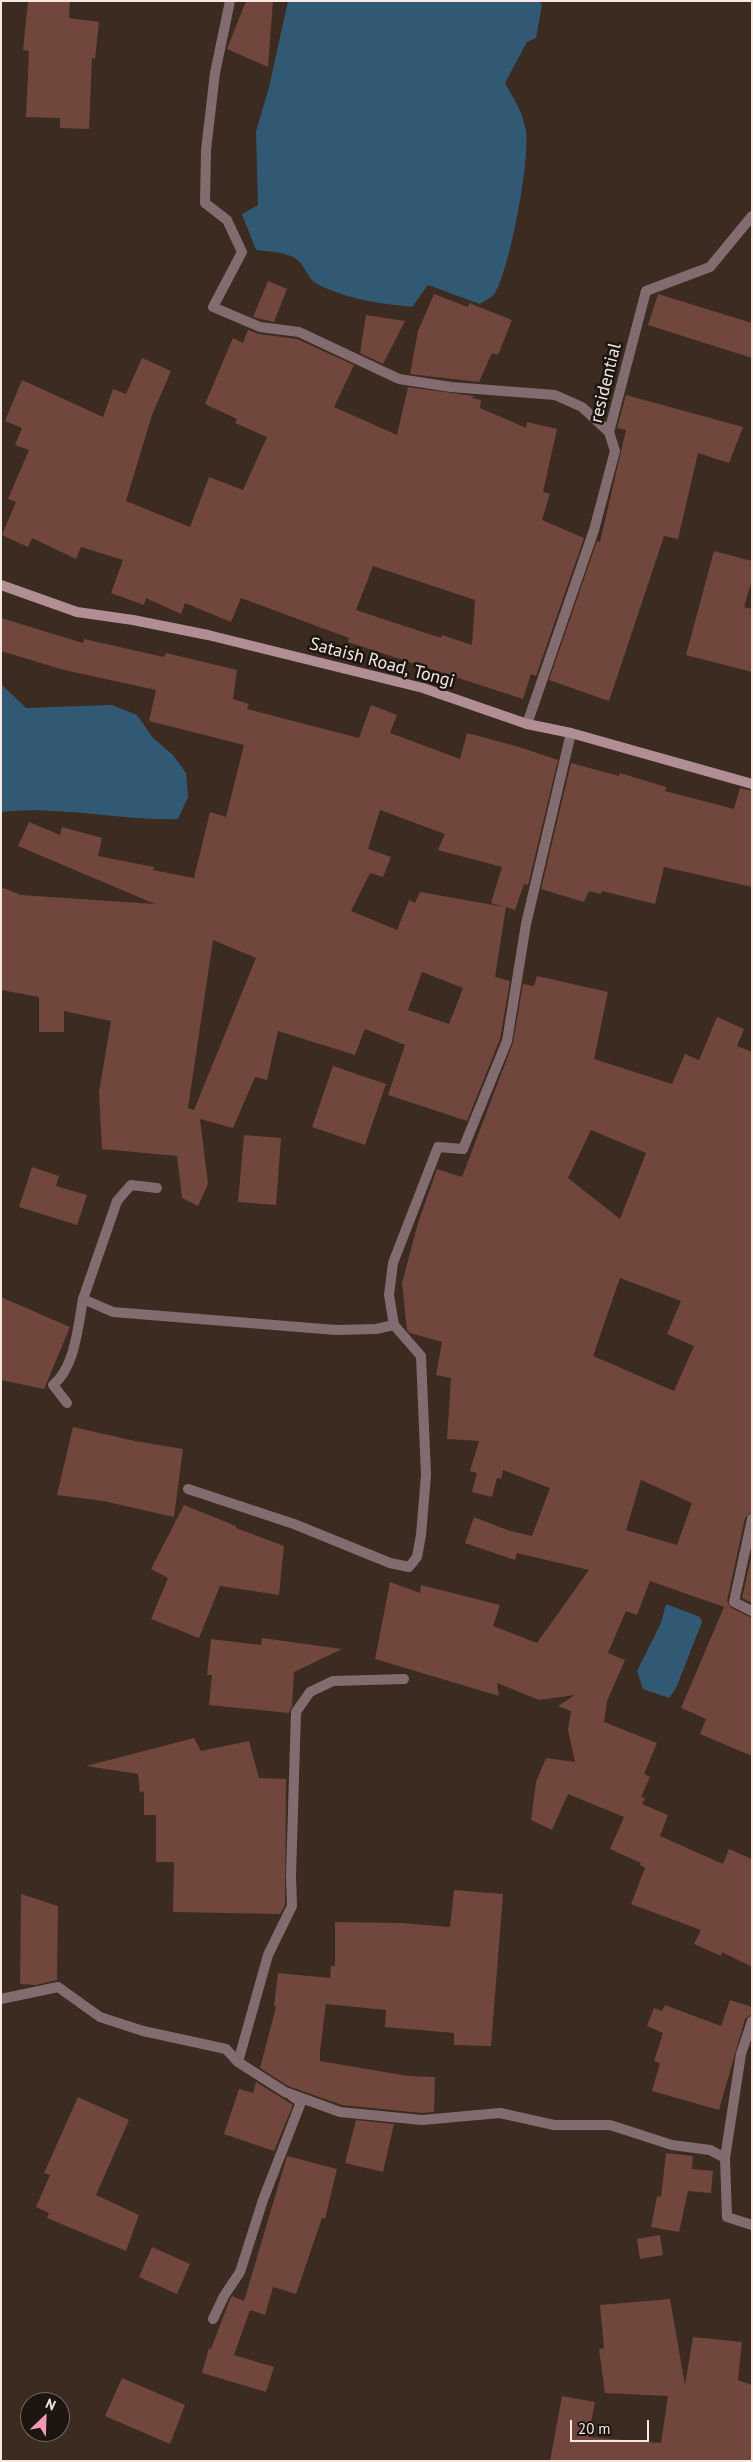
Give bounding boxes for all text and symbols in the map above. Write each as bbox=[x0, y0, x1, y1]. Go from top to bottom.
street label: residential bbox=[586, 341, 626, 425]
street label: Sataish Road, Tongi bbox=[307, 633, 457, 693]
north arrow bbox=[20, 2392, 70, 2442]
text: N bbox=[43, 2394, 59, 2414]
scale bar bbox=[573, 2410, 652, 2442]
text: 20 m bbox=[578, 2419, 611, 2438]

